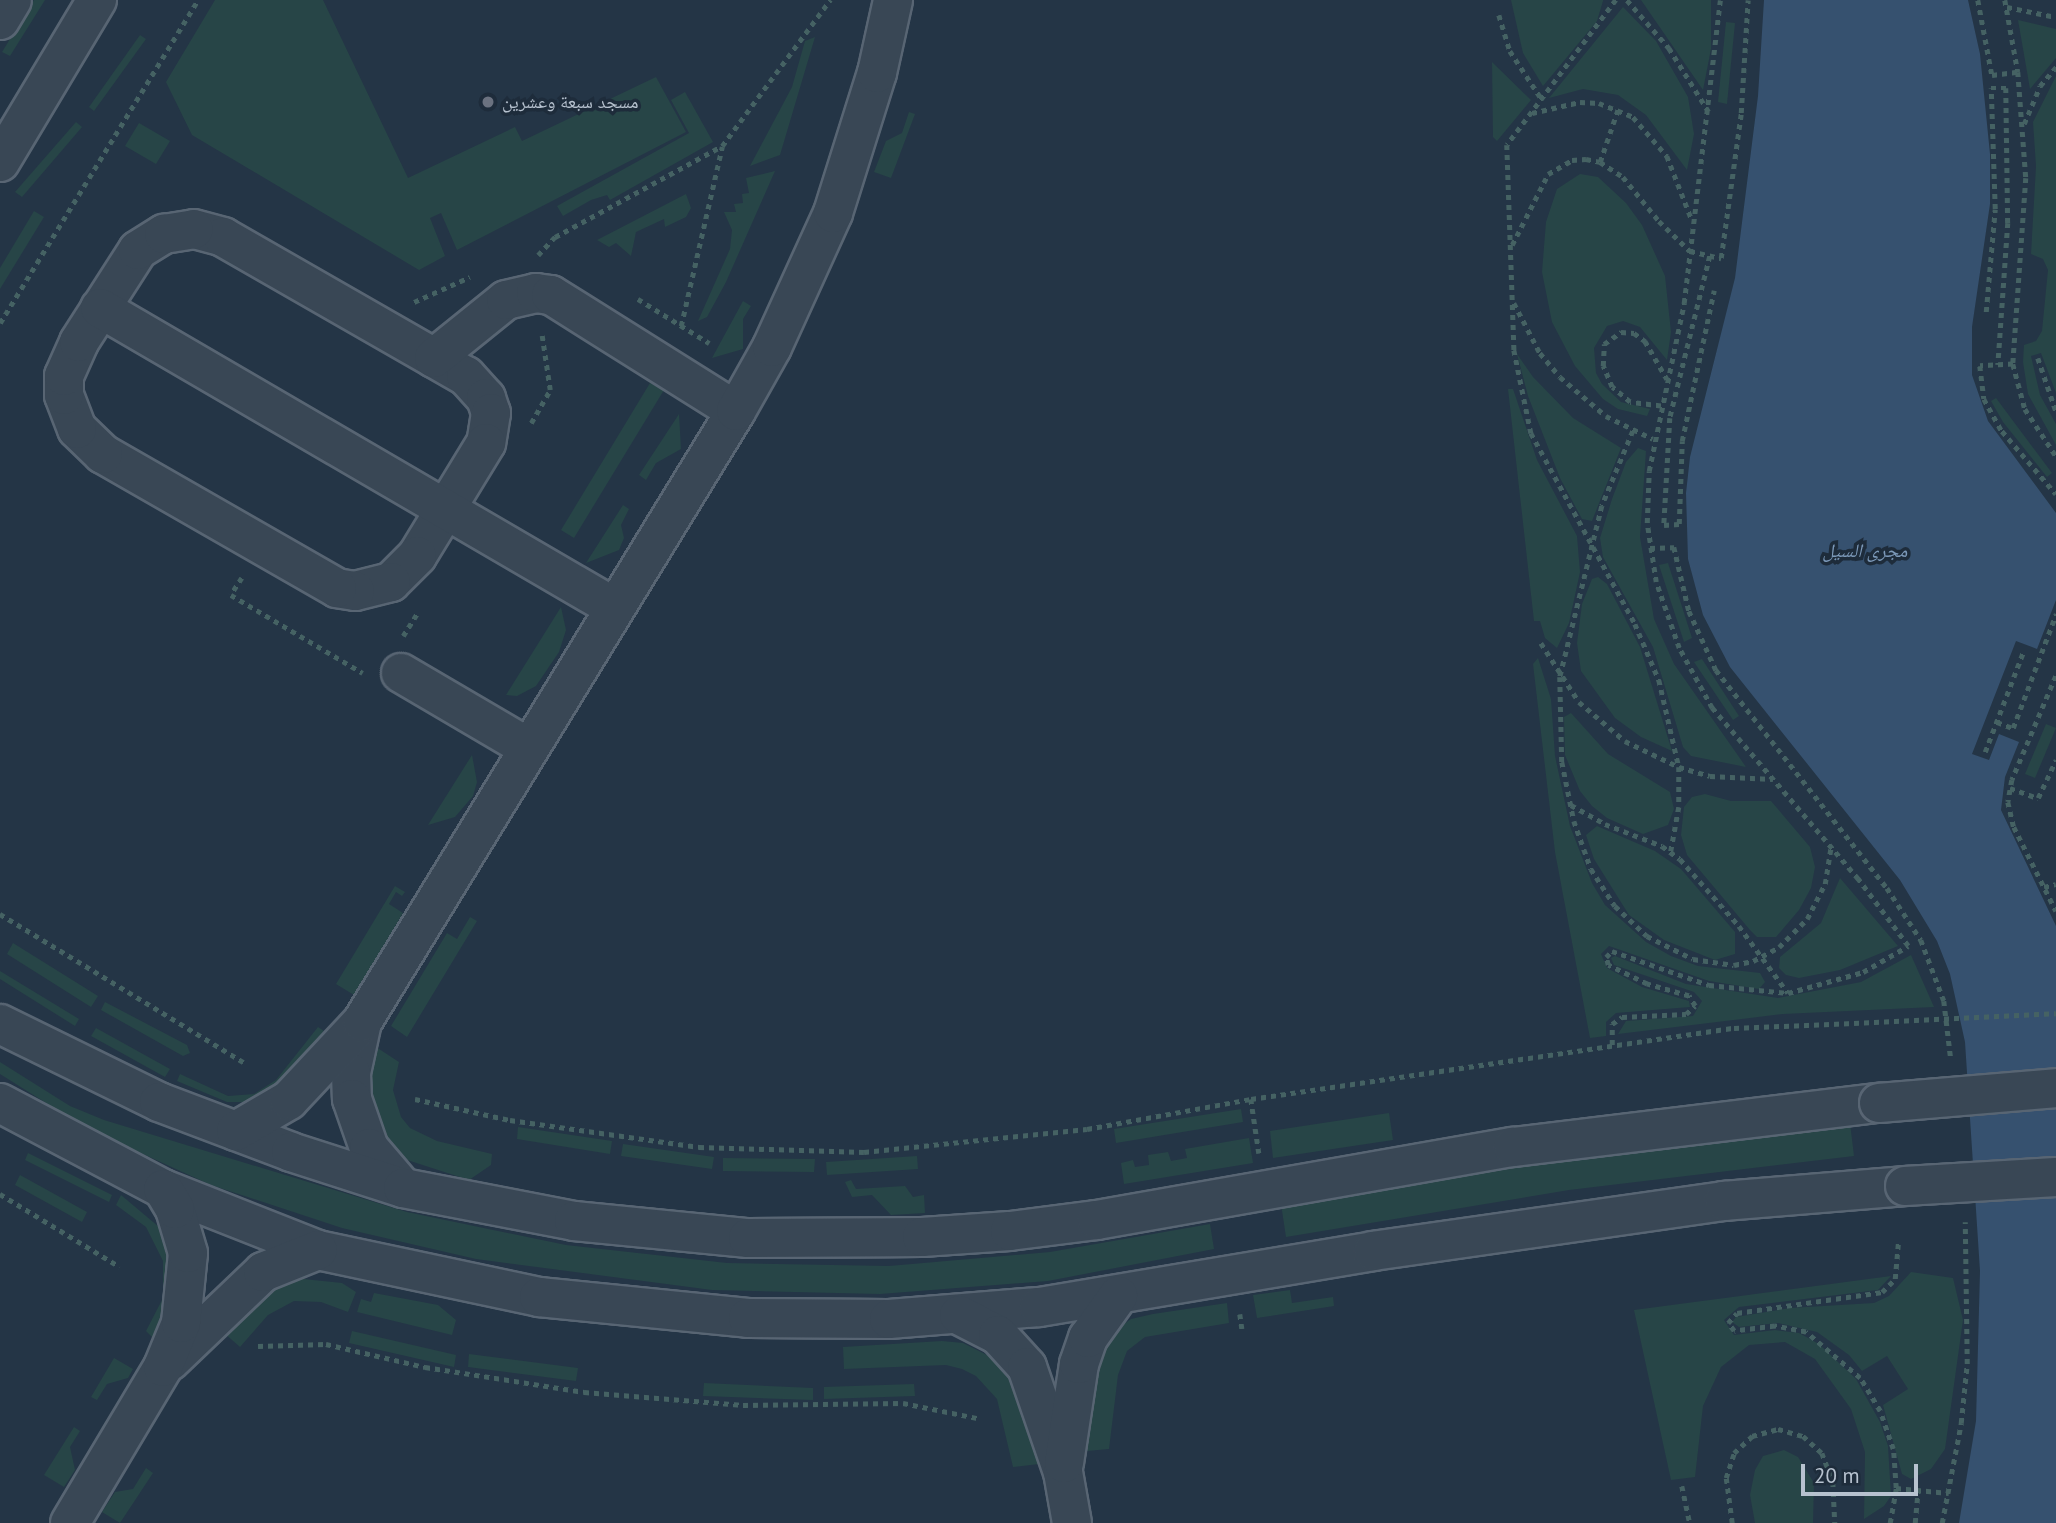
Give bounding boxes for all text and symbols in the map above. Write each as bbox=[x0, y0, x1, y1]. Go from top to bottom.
place label: مسجد سبعة وعشرين bbox=[502, 91, 638, 113]
marker: مسجد سبعة وعشرين bbox=[480, 94, 496, 110]
water label: مجرى السيل bbox=[1822, 540, 1908, 562]
scale bar bbox=[1804, 1450, 1921, 1494]
text: 20 m bbox=[1814, 1462, 1860, 1489]

